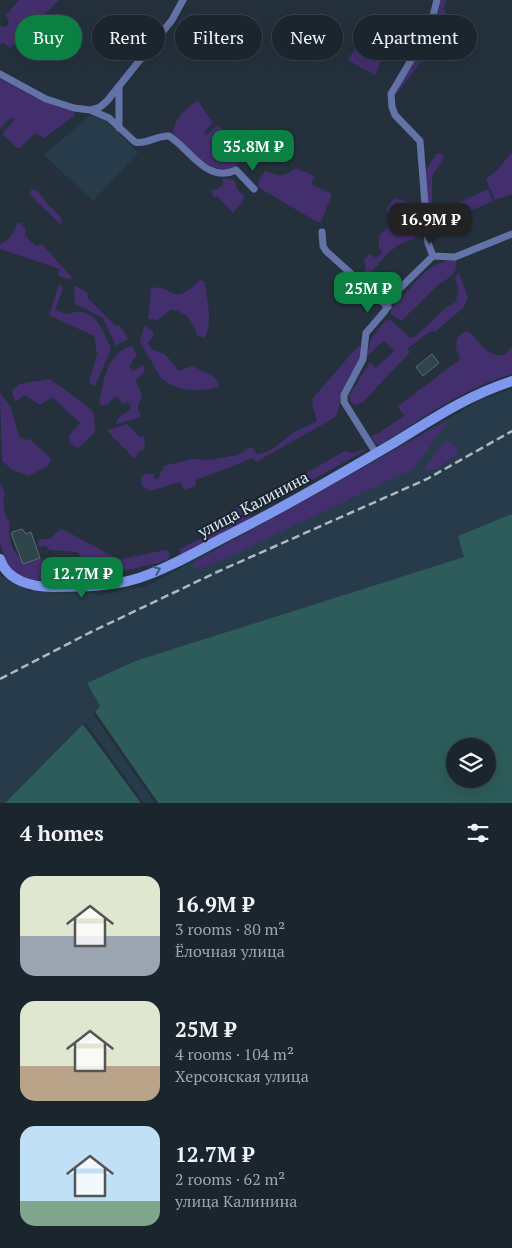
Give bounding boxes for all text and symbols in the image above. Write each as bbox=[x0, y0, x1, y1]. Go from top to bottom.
chip: Buy bbox=[15, 15, 82, 60]
chip: Rent bbox=[92, 15, 165, 60]
chip: Filters bbox=[175, 15, 262, 60]
chip: New bbox=[272, 15, 343, 60]
chip: Apartment bbox=[353, 15, 477, 60]
pin: 35.8M ₽ bbox=[207, 130, 299, 172]
text: 35.8M ₽ bbox=[223, 135, 283, 157]
pin: 16.9M ₽ bbox=[384, 202, 476, 245]
text: 16.9M ₽ bbox=[400, 208, 460, 230]
pin: 25M ₽ bbox=[333, 272, 403, 314]
text: 25M ₽ bbox=[345, 277, 391, 299]
street label: улица Калинина bbox=[193, 466, 312, 543]
pin: 12.7M ₽ bbox=[36, 556, 128, 599]
text: 12.7M ₽ bbox=[52, 562, 112, 584]
one-way arrow bbox=[153, 566, 161, 576]
map controls bbox=[446, 738, 496, 788]
button: layers bbox=[446, 738, 496, 788]
text: 4 homes bbox=[20, 819, 104, 847]
icon: filters bbox=[464, 819, 492, 847]
text: 16.9M ₽ bbox=[175, 890, 254, 918]
icon: home bbox=[60, 896, 120, 956]
text: 3 rooms · 80 m² bbox=[175, 918, 285, 940]
text: Ёлочная улица bbox=[175, 940, 285, 962]
text: 25M ₽ bbox=[175, 1015, 236, 1043]
icon: home bbox=[60, 1021, 120, 1081]
text: 4 rooms · 104 m² bbox=[175, 1043, 294, 1065]
text: Херсонская улица bbox=[175, 1065, 309, 1087]
text: 12.7M ₽ bbox=[175, 1140, 254, 1168]
icon: home bbox=[60, 1146, 120, 1206]
text: 2 rooms · 62 m² bbox=[175, 1168, 285, 1190]
text: улица Калинина bbox=[175, 1190, 297, 1212]

